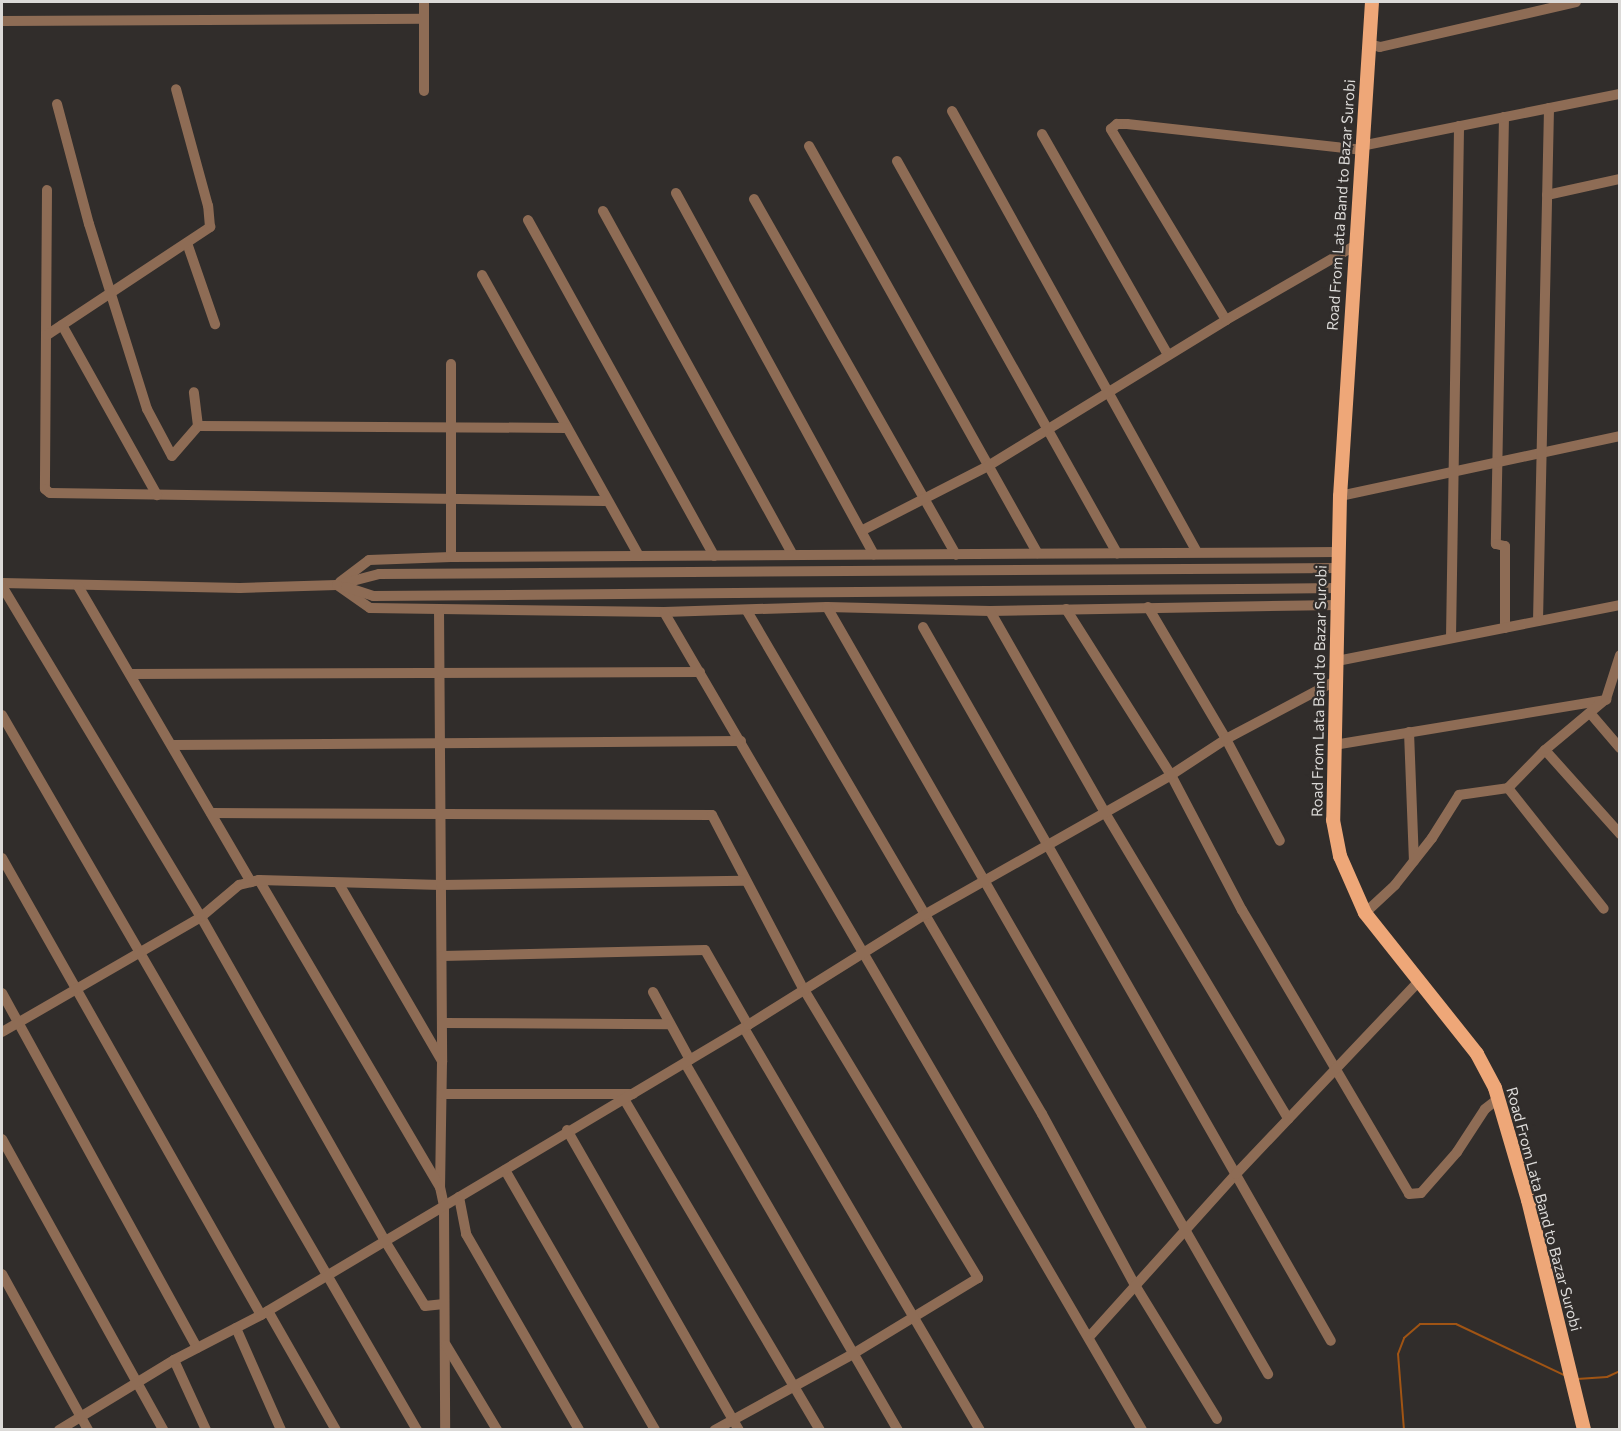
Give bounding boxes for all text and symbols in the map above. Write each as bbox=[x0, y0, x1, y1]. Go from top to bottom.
street label: Road From Lata Band to Bazar Surobi bbox=[1323, 79, 1359, 331]
street label: Road From Lata Band to Bazar Surobi bbox=[1308, 565, 1330, 817]
street label: Road From Lata Band to Bazar Surobi bbox=[1503, 1085, 1585, 1333]

